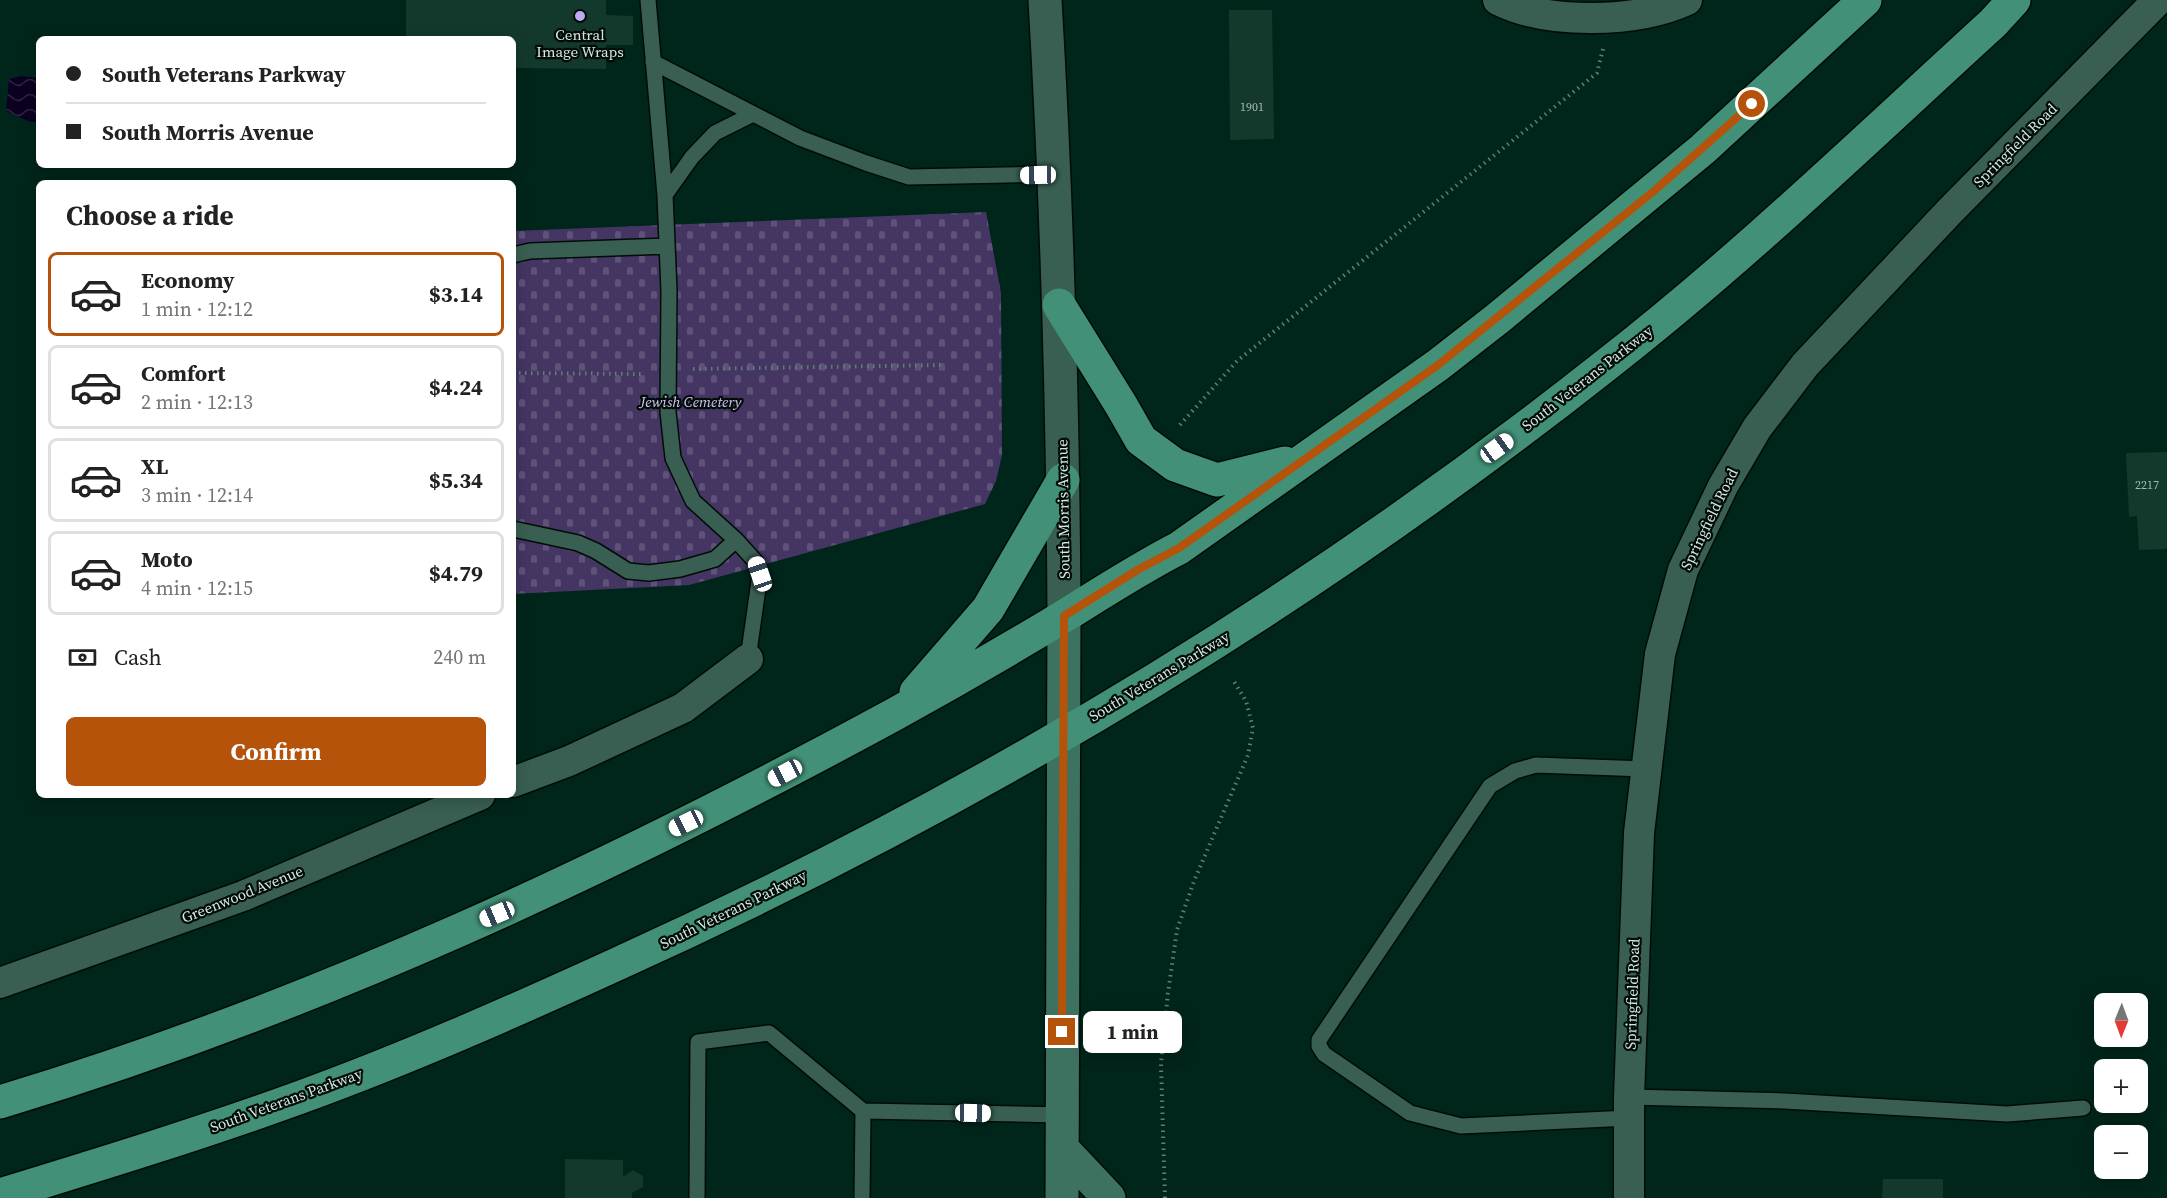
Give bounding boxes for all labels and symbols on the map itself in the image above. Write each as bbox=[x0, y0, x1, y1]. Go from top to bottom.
marker: Central Image Wraps bbox=[573, 9, 587, 23]
place label: Central Image Wraps bbox=[536, 24, 624, 62]
route start bbox=[1738, 90, 1765, 117]
street label: Springfield Road bbox=[1968, 98, 2062, 192]
house number: 1901 bbox=[1240, 99, 1264, 115]
car bbox=[1020, 166, 1056, 184]
street label: South Veterans Parkway bbox=[1517, 320, 1657, 436]
park label: Jewish Cemetery bbox=[638, 391, 742, 412]
car bbox=[1477, 430, 1517, 466]
street label: South Morris Avenue bbox=[1051, 439, 1075, 579]
street label: Springfield Road bbox=[1675, 464, 1743, 574]
house number: 2217 bbox=[2135, 477, 2159, 493]
car bbox=[746, 554, 774, 594]
street label: South Veterans Parkway bbox=[1085, 625, 1234, 726]
car bbox=[765, 757, 805, 789]
car bbox=[666, 807, 706, 839]
street label: Greenwood Avenue bbox=[178, 860, 306, 928]
street label: South Veterans Parkway bbox=[656, 864, 810, 954]
car bbox=[477, 899, 517, 929]
street label: Springfield Road bbox=[1620, 938, 1644, 1050]
north arrow bbox=[2094, 993, 2148, 1047]
callout: 1 min bbox=[1083, 1011, 1182, 1053]
route end bbox=[1048, 1018, 1075, 1045]
street label: South Veterans Parkway bbox=[207, 1063, 365, 1137]
car bbox=[955, 1104, 991, 1122]

